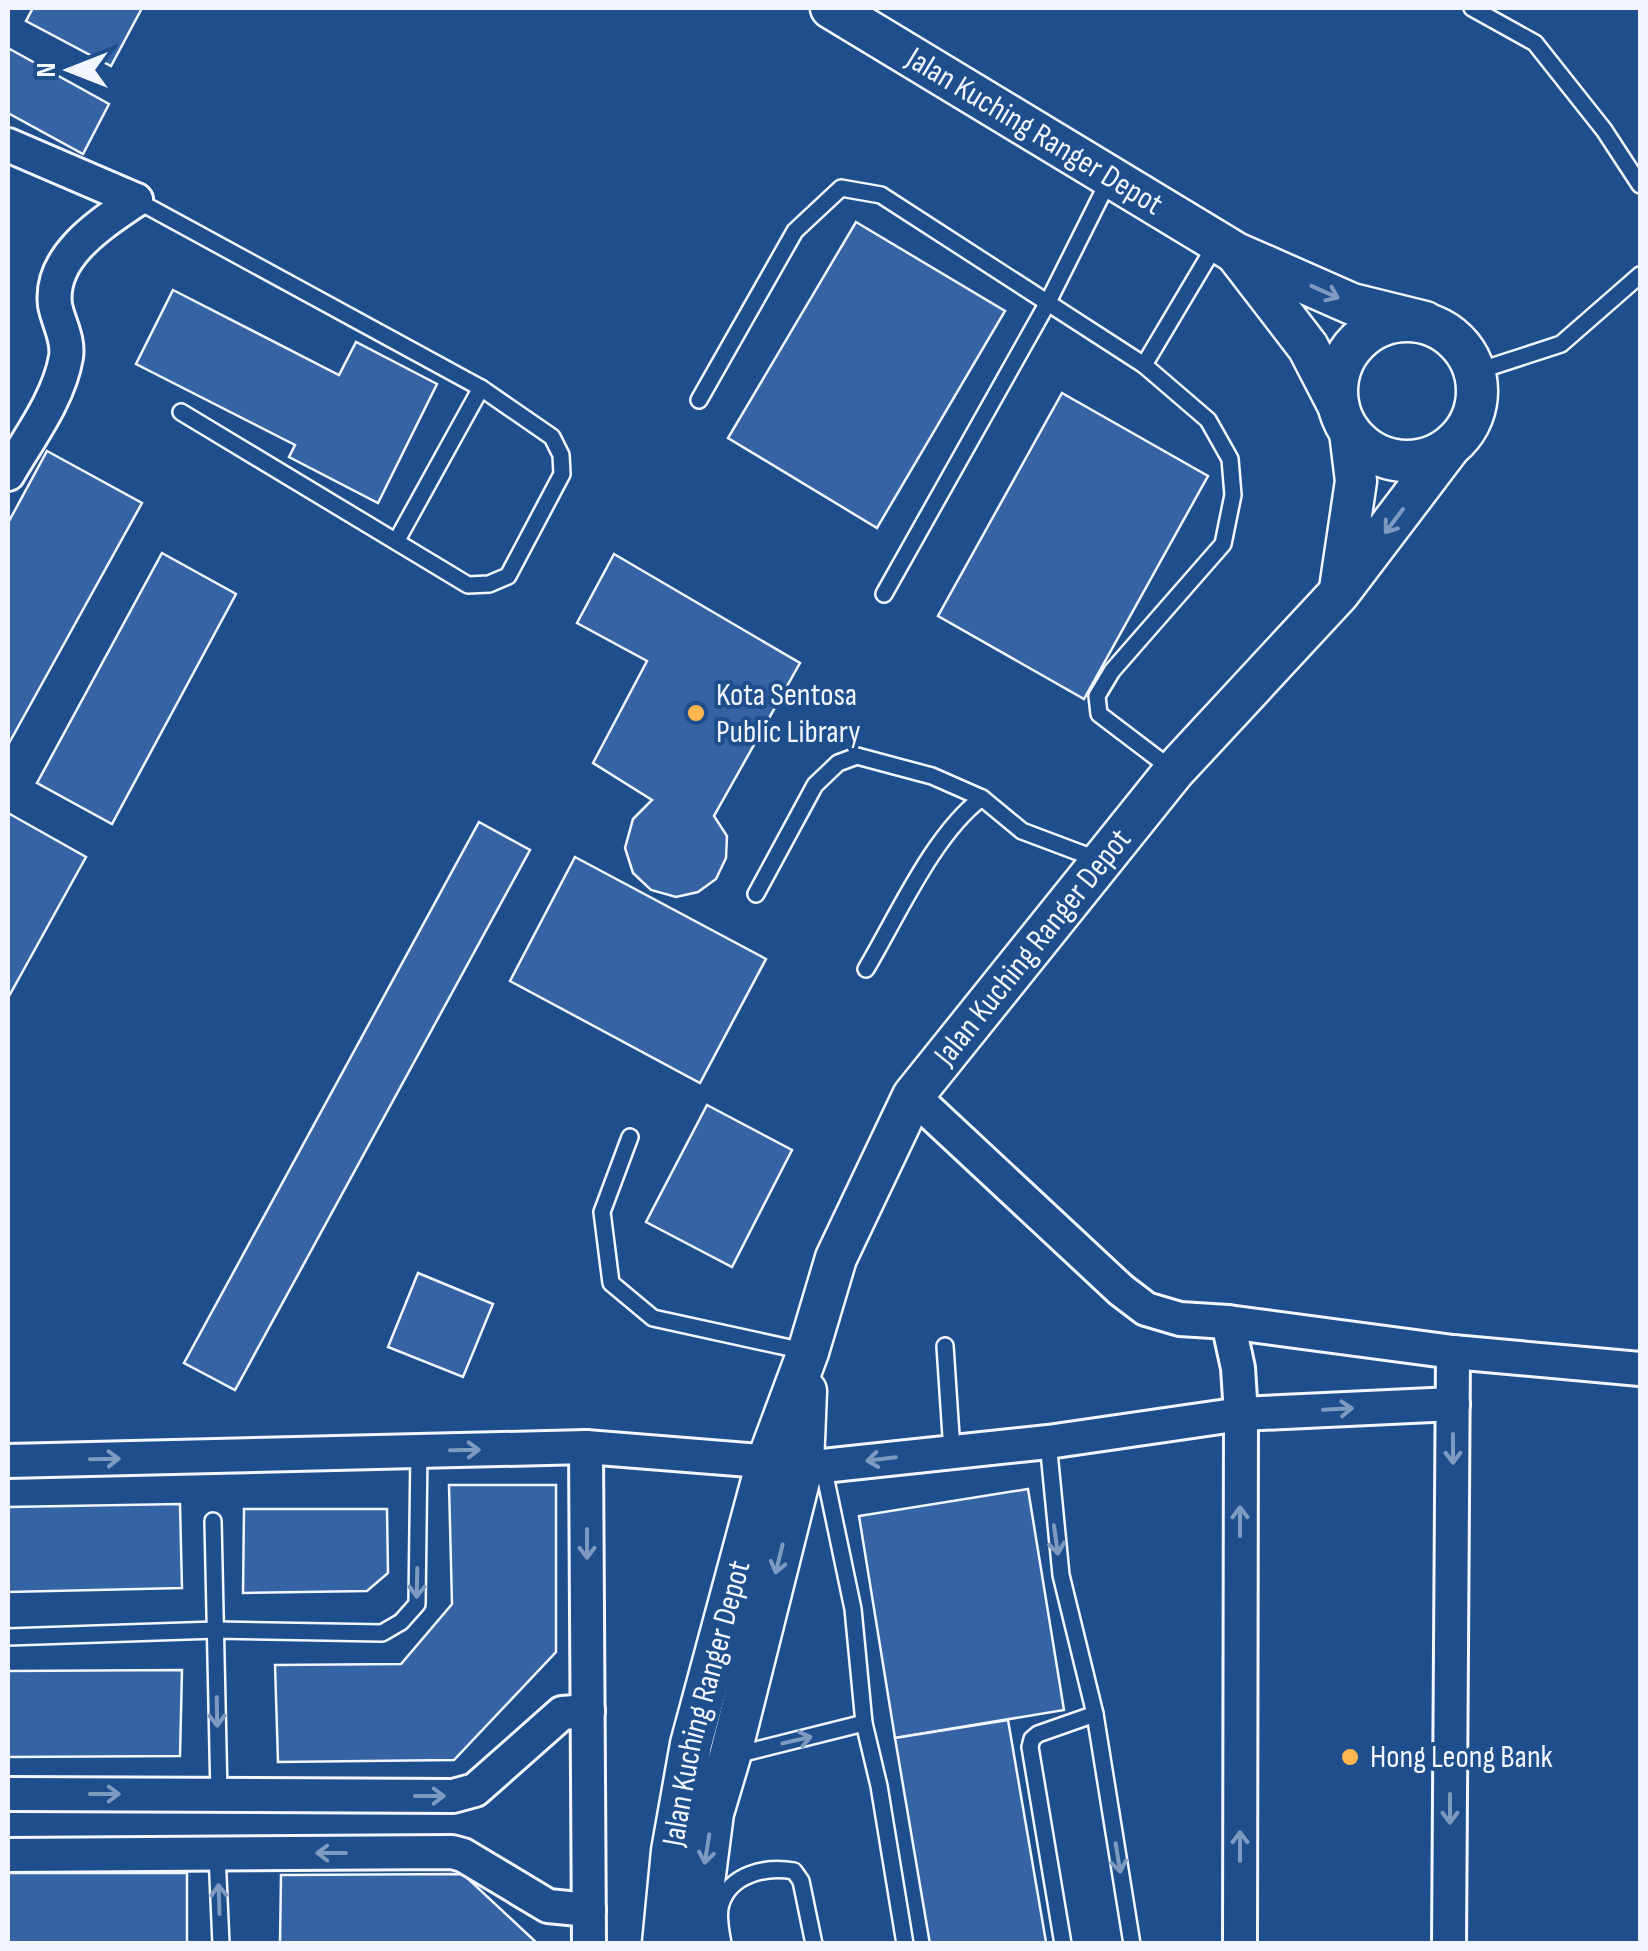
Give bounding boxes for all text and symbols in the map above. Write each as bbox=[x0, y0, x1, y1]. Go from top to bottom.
north arrow bbox=[20, 20, 120, 120]
street label: Jalan Kuching Ranger Depot bbox=[899, 38, 1170, 224]
text: N bbox=[30, 63, 63, 77]
one-way arrow bbox=[1309, 284, 1340, 302]
one-way arrow bbox=[1384, 507, 1405, 534]
place label: Kota Sentosa Public Library bbox=[716, 676, 860, 752]
marker: Kota Sentosa Public Library bbox=[685, 702, 707, 724]
street label: Jalan Kuching Ranger Depot bbox=[925, 821, 1139, 1074]
one-way arrow bbox=[1321, 1400, 1353, 1419]
one-way arrow bbox=[1444, 1432, 1462, 1465]
one-way arrow bbox=[448, 1440, 480, 1459]
one-way arrow bbox=[88, 1449, 120, 1468]
one-way arrow bbox=[866, 1450, 898, 1469]
one-way arrow bbox=[1230, 1506, 1250, 1538]
one-way arrow bbox=[1048, 1523, 1066, 1555]
one-way arrow bbox=[578, 1528, 596, 1560]
one-way arrow bbox=[769, 1543, 788, 1574]
street label: Jalan Kuching Ranger Depot bbox=[654, 1556, 759, 1850]
one-way arrow bbox=[408, 1566, 426, 1599]
one-way arrow bbox=[208, 1696, 227, 1728]
one-way arrow bbox=[780, 1730, 812, 1748]
place label: Hong Leong Bank bbox=[1370, 1738, 1553, 1777]
marker: Hong Leong Bank bbox=[1339, 1746, 1361, 1768]
one-way arrow bbox=[88, 1784, 120, 1804]
one-way arrow bbox=[412, 1786, 445, 1806]
one-way arrow bbox=[1440, 1792, 1460, 1825]
one-way arrow bbox=[1230, 1831, 1250, 1864]
one-way arrow bbox=[698, 1832, 716, 1864]
one-way arrow bbox=[1109, 1842, 1128, 1874]
one-way arrow bbox=[316, 1844, 348, 1862]
one-way arrow bbox=[209, 1883, 228, 1915]

